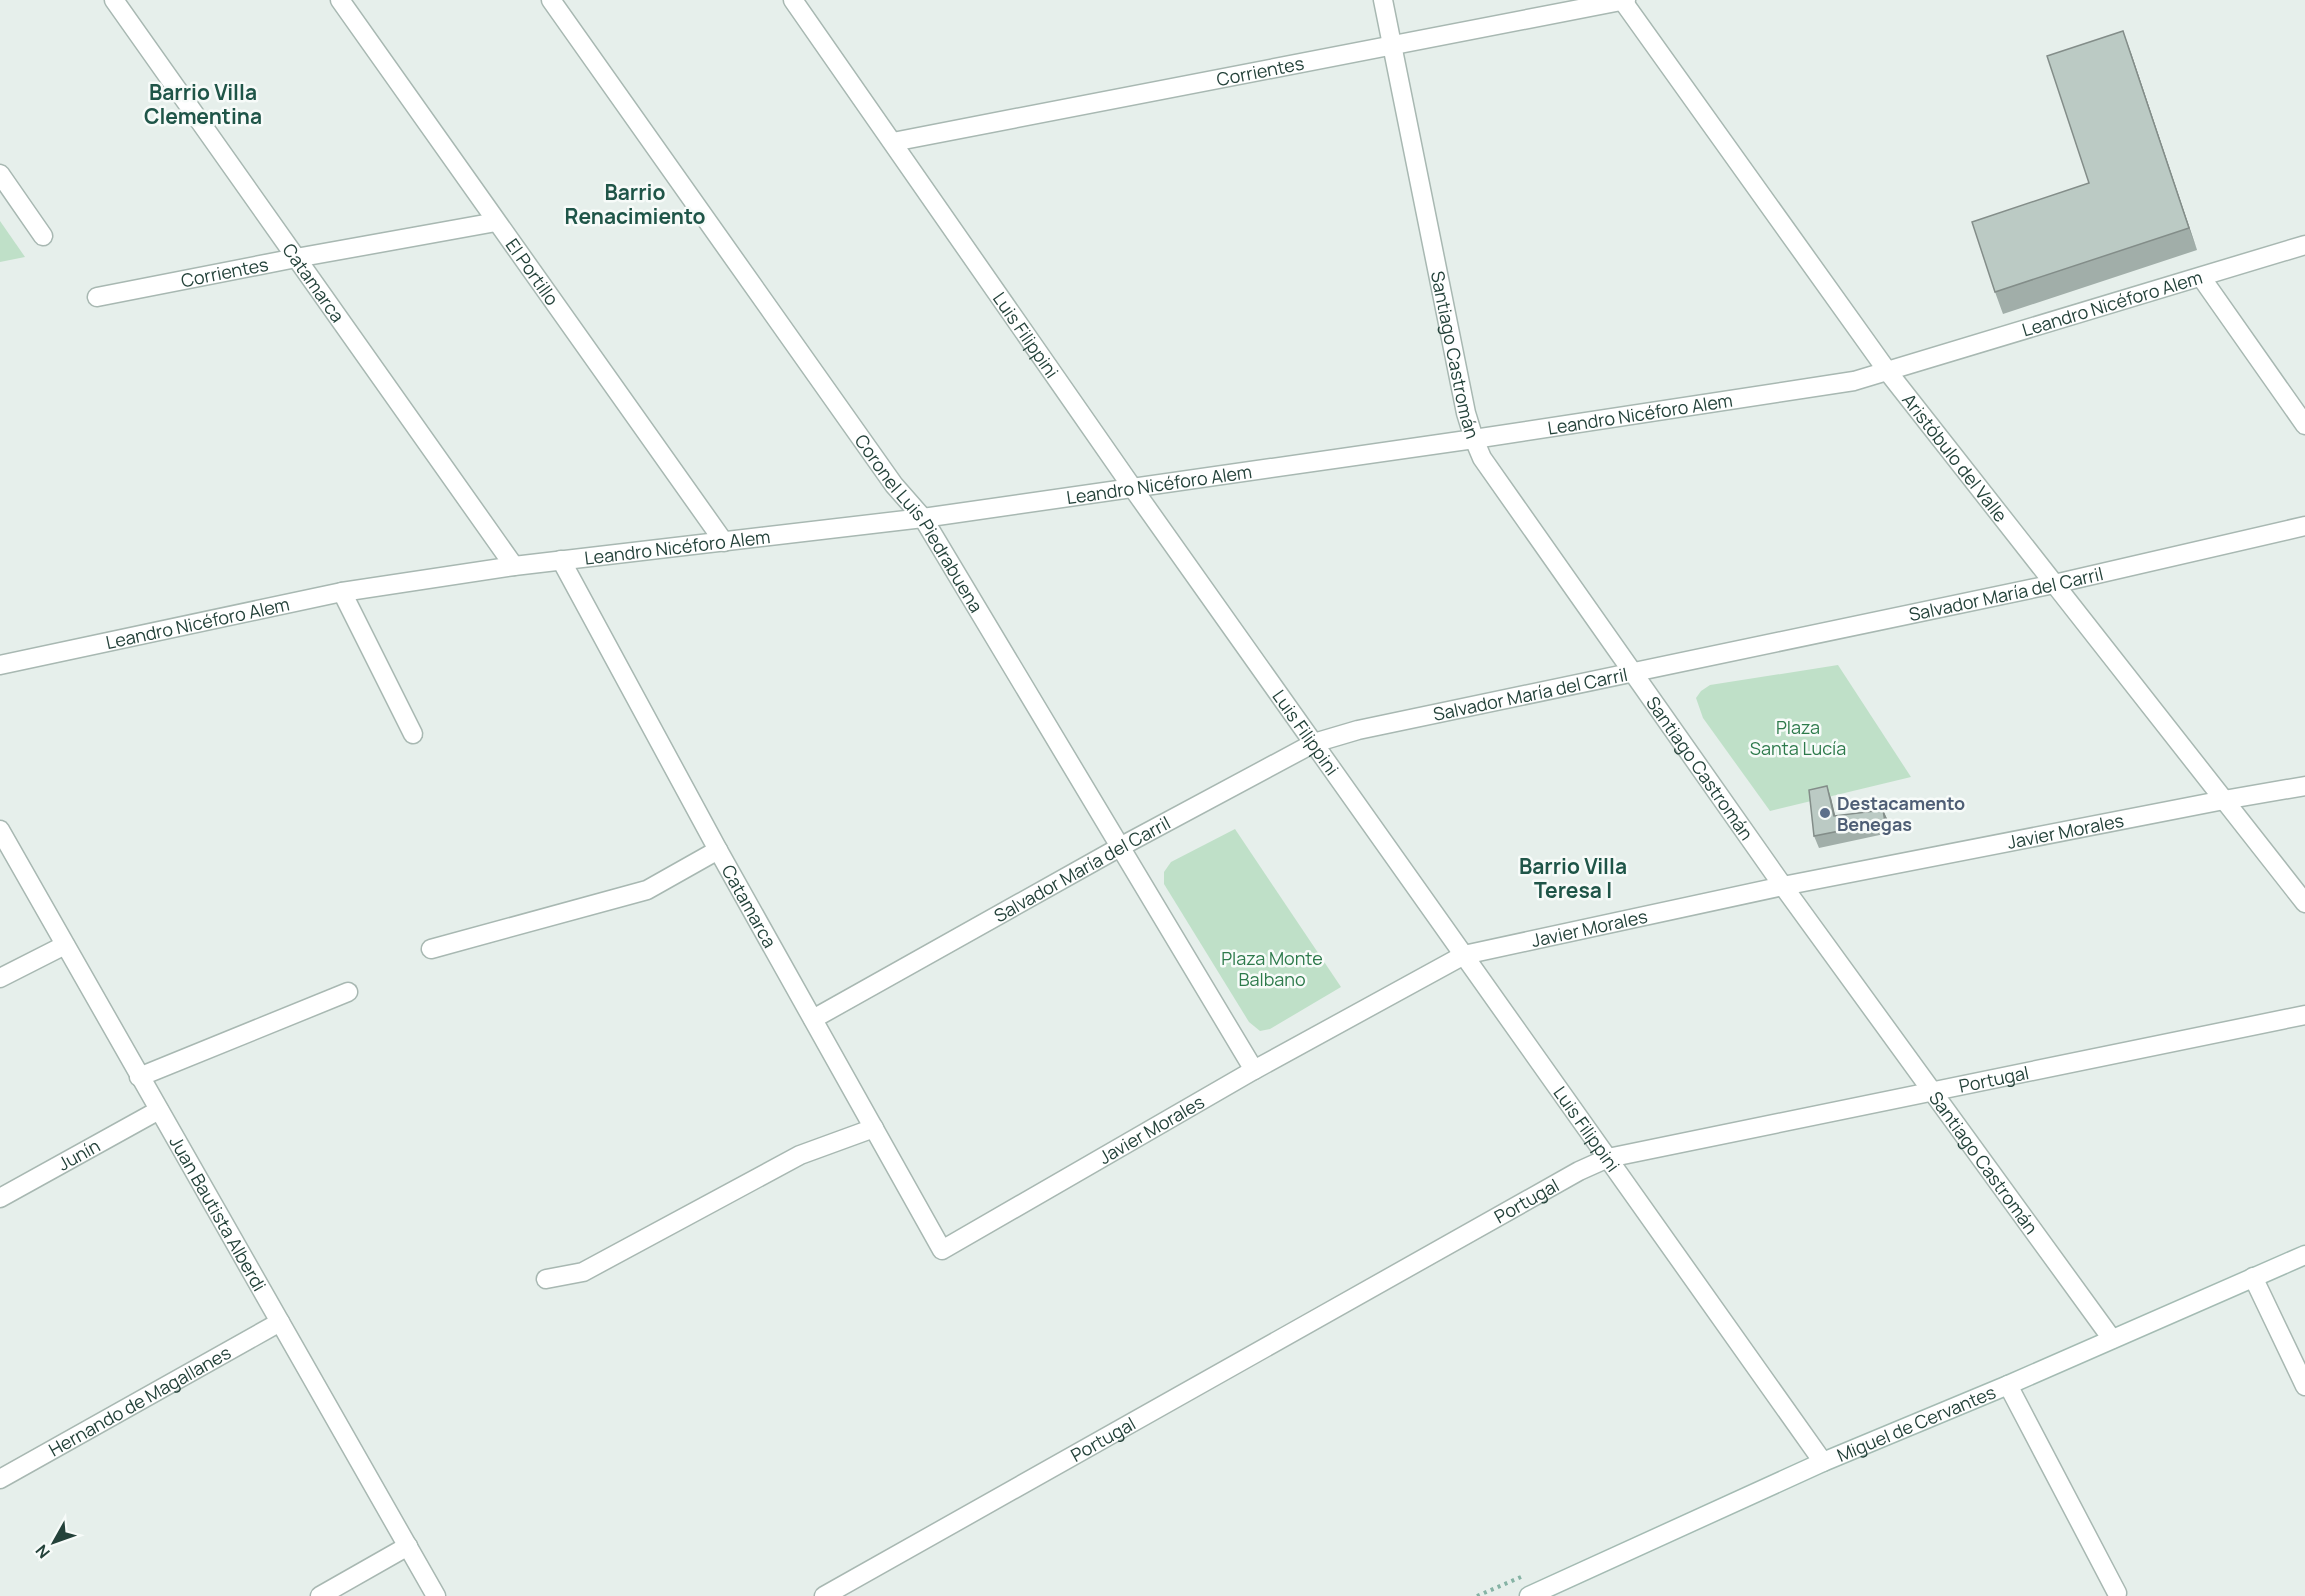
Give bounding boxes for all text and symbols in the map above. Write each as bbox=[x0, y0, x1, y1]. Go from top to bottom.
street label: Corrientes bbox=[1214, 51, 1306, 91]
district label: Barrio Villa Clementina bbox=[144, 78, 262, 130]
district label: Barrio Renacimiento bbox=[565, 178, 705, 230]
street label: El Portillo bbox=[501, 234, 564, 310]
street label: Catamarca bbox=[277, 238, 350, 327]
street label: Corrientes bbox=[179, 252, 270, 292]
street label: Leandro Nicéforo Alem bbox=[2019, 265, 2205, 342]
street label: Santiago Castromán bbox=[1426, 269, 1485, 441]
street label: Luis Filippini bbox=[988, 287, 1064, 382]
street label: Leandro Nicéforo Alem bbox=[1546, 388, 1734, 440]
street label: Aristóbulo del Valle bbox=[1897, 388, 2013, 527]
street label: Coronel Luis Piedrabuena bbox=[850, 429, 989, 617]
street label: Leandro Nicéforo Alem bbox=[1065, 459, 1253, 509]
street label: Leandro Nicéforo Alem bbox=[583, 524, 771, 570]
street label: Salvador María del Carril bbox=[1907, 561, 2105, 626]
street label: Leandro Nicéforo Alem bbox=[104, 592, 291, 654]
street label: Salvador María del Carril bbox=[1431, 662, 1630, 726]
street label: Luis Filippini bbox=[1267, 685, 1344, 780]
street label: Santiago Castromán bbox=[1641, 691, 1759, 845]
park label: Plaza Santa Lucía bbox=[1750, 715, 1846, 760]
place label: Destacamento Benegas bbox=[1837, 791, 1965, 836]
marker: Destacamento Benegas bbox=[1818, 806, 1832, 820]
street label: Javier Morales bbox=[2005, 808, 2126, 854]
street label: Salvador María del Carril bbox=[989, 810, 1174, 927]
district label: Barrio Villa Teresa I bbox=[1519, 852, 1627, 904]
street label: Catamarca bbox=[717, 860, 782, 952]
street label: Javier Morales bbox=[1529, 904, 1650, 952]
park label: Plaza Monte Balbano bbox=[1221, 946, 1323, 991]
street label: Portugal bbox=[1957, 1060, 2031, 1098]
street label: Luis Filippini bbox=[1548, 1081, 1625, 1176]
street label: Santiago Castromán bbox=[1924, 1086, 2044, 1239]
street label: Javier Morales bbox=[1094, 1089, 1209, 1169]
street label: Juan Bautista Alberdi bbox=[164, 1131, 272, 1295]
street label: Junín bbox=[53, 1133, 104, 1176]
street label: Portugal bbox=[1490, 1173, 1563, 1228]
street label: Hernando de Magallanes bbox=[44, 1340, 235, 1461]
street label: Miguel de Cervantes bbox=[1833, 1379, 1999, 1467]
street label: Portugal bbox=[1066, 1411, 1140, 1467]
north arrow bbox=[24, 1512, 84, 1572]
text: N bbox=[30, 1540, 55, 1563]

